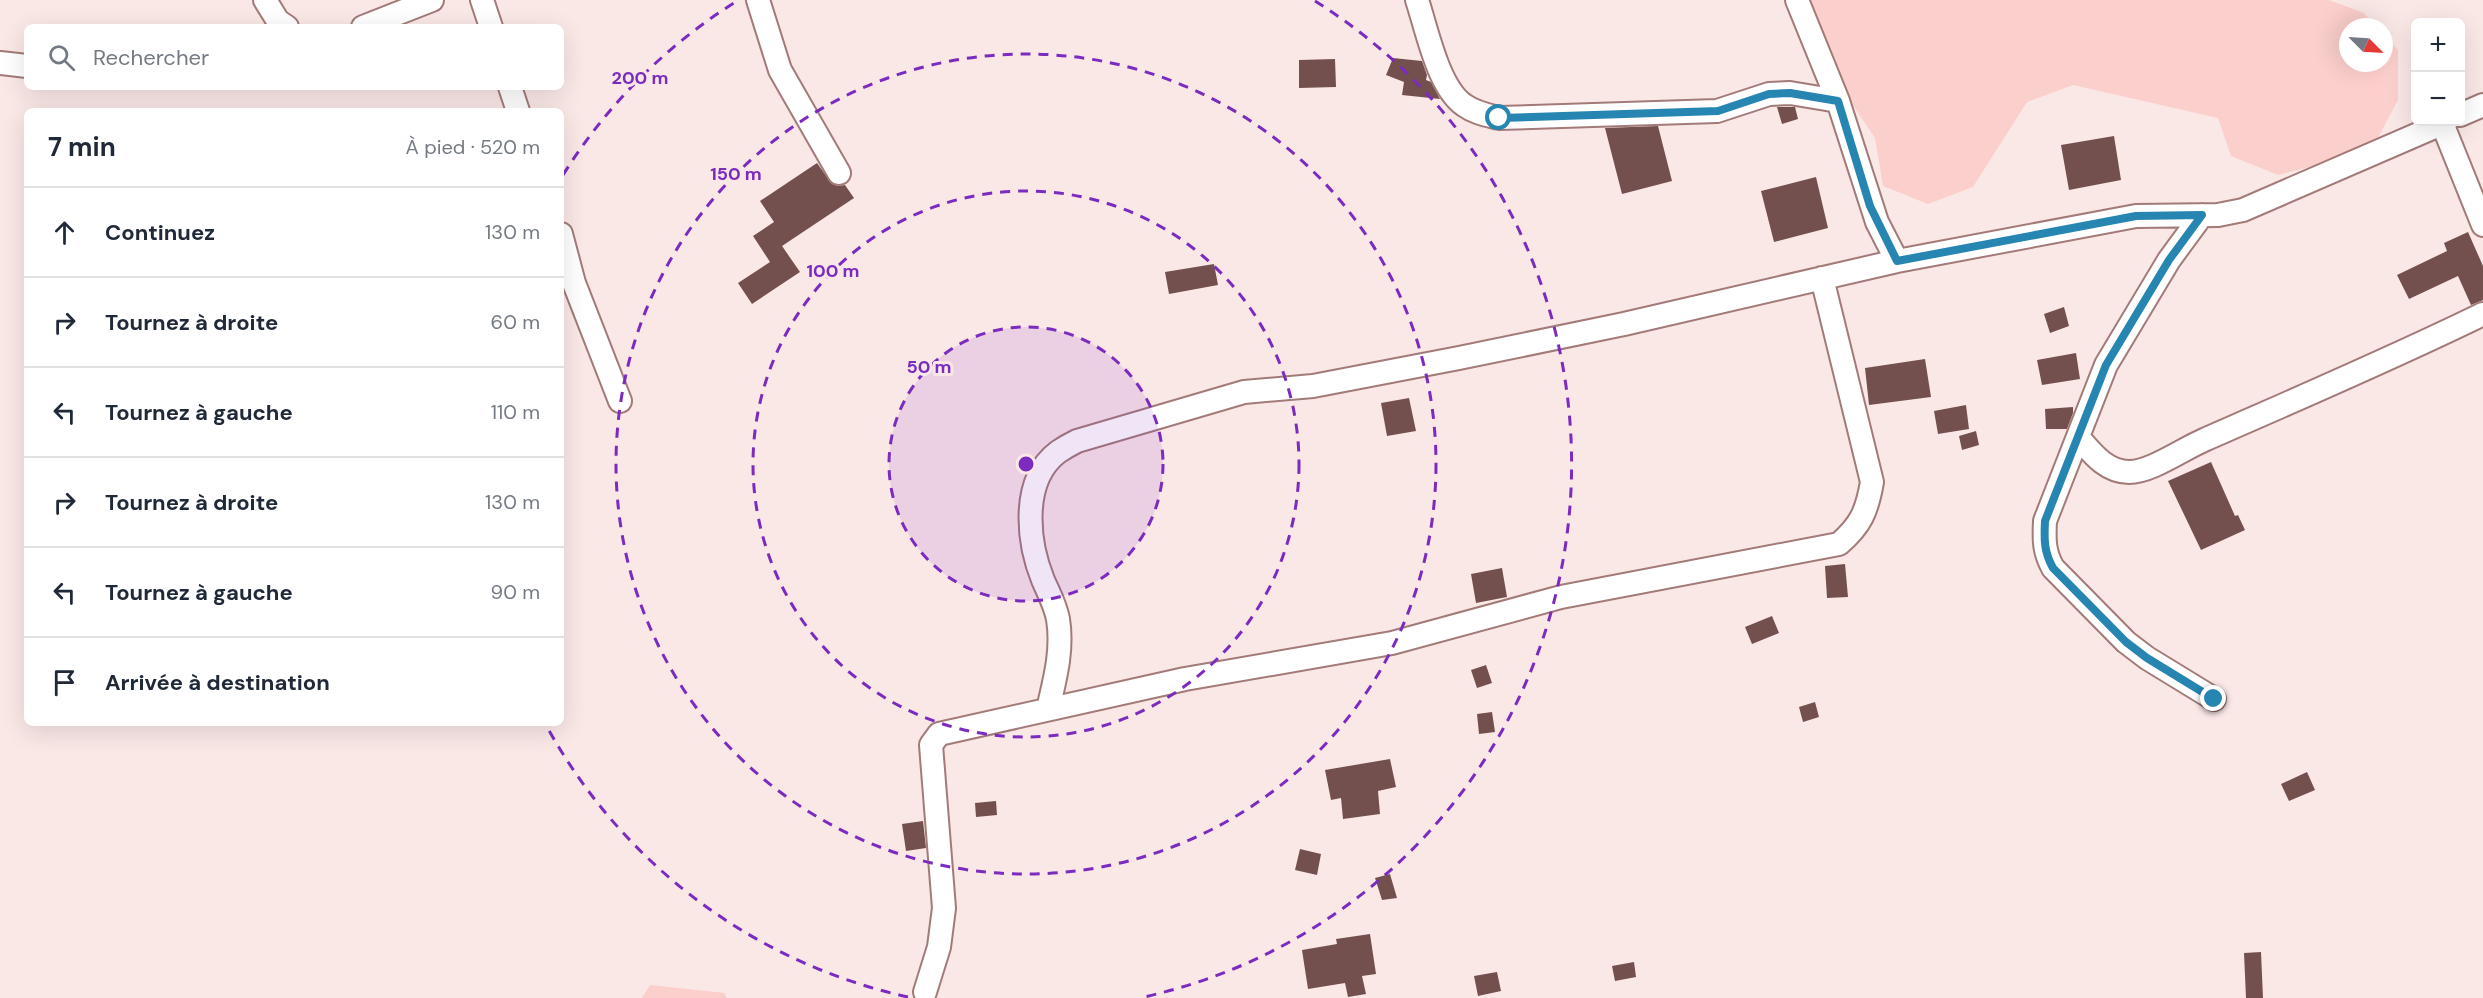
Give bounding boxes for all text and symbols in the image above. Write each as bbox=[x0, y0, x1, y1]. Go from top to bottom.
north arrow bbox=[2339, 18, 2393, 72]
map controls bbox=[2411, 18, 2465, 126]
button: + bbox=[2411, 18, 2465, 72]
search box bbox=[24, 24, 564, 90]
icon: search bbox=[45, 41, 78, 74]
text: Rechercher bbox=[93, 43, 209, 72]
text: 200 m bbox=[612, 66, 668, 90]
button: − bbox=[2411, 72, 2465, 126]
route start bbox=[1485, 104, 1511, 130]
text: 7 min bbox=[48, 130, 116, 164]
text: À pied · 520 m bbox=[406, 134, 540, 160]
text: 150 m bbox=[710, 162, 762, 186]
icon: ahead bbox=[48, 216, 81, 249]
text: Continuez bbox=[105, 218, 215, 247]
text: 130 m bbox=[485, 219, 540, 245]
text: 100 m bbox=[806, 259, 860, 283]
icon: right bbox=[48, 306, 81, 339]
text: Tournez à droite bbox=[105, 308, 278, 337]
text: 60 m bbox=[491, 309, 540, 335]
text: 50 m bbox=[906, 355, 952, 379]
icon: left bbox=[48, 396, 81, 429]
text: Tournez à gauche bbox=[105, 398, 293, 427]
text: 110 m bbox=[491, 399, 540, 425]
centre of rings bbox=[1016, 454, 1036, 474]
icon: right bbox=[48, 486, 81, 519]
text: Tournez à droite bbox=[105, 488, 278, 517]
text: 130 m bbox=[485, 489, 540, 515]
icon: left bbox=[48, 576, 81, 609]
text: Tournez à gauche bbox=[105, 578, 293, 607]
text: 90 m bbox=[491, 579, 540, 605]
icon: arrive bbox=[48, 666, 81, 699]
text: Arrivée à destination bbox=[105, 668, 330, 697]
route end bbox=[2200, 685, 2226, 711]

